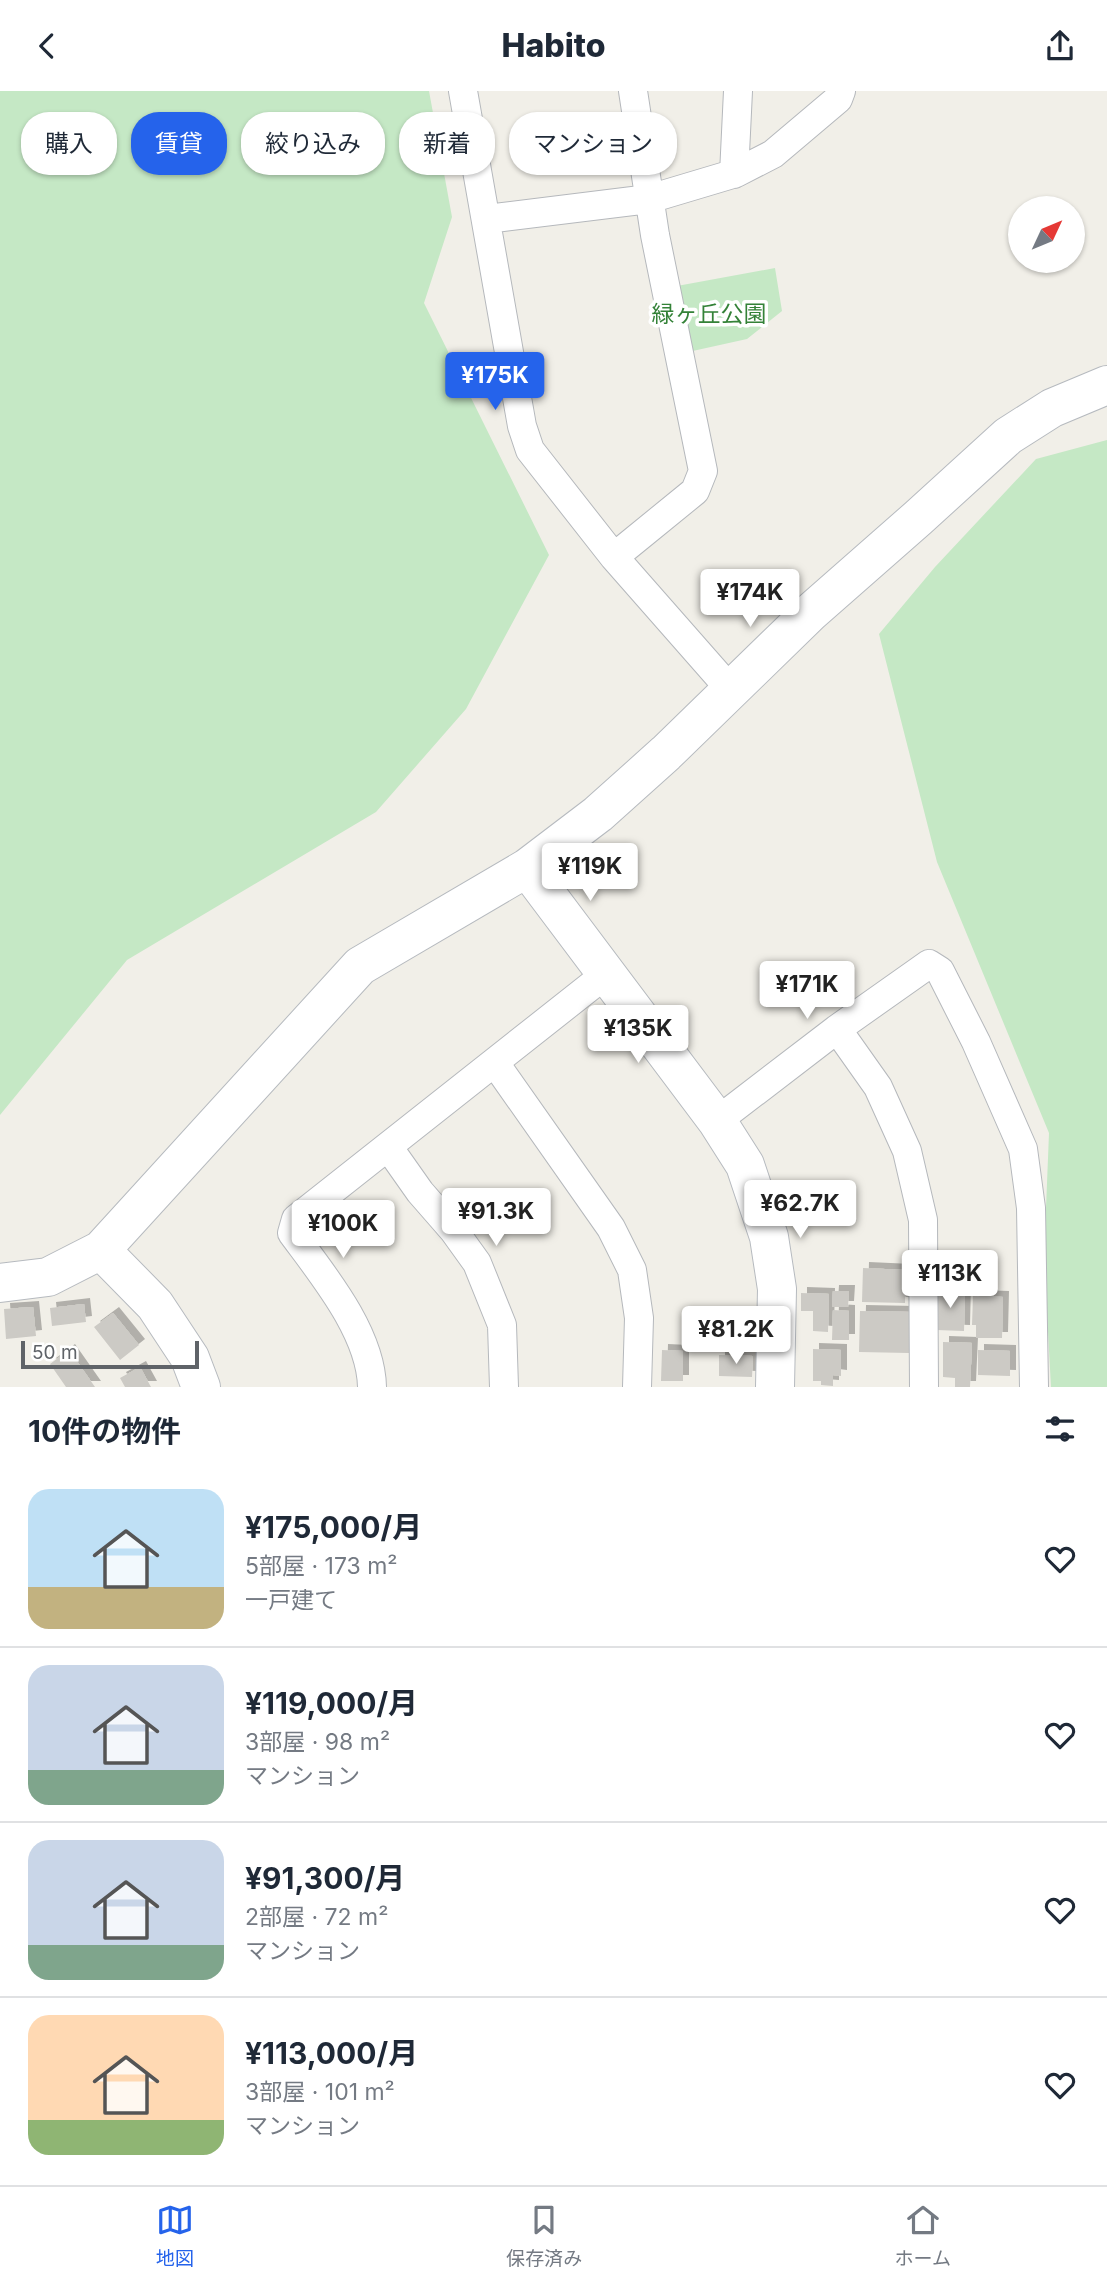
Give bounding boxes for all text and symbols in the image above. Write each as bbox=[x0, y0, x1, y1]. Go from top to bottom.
text: Habito bbox=[502, 26, 605, 65]
icon: back bbox=[28, 27, 66, 65]
icon: share bbox=[1041, 27, 1079, 65]
chip: 購入 bbox=[21, 112, 117, 175]
chip: 賃貸 bbox=[131, 112, 227, 175]
chip: 絞り込み bbox=[241, 112, 385, 175]
chip: 新着 bbox=[399, 112, 495, 175]
chip: マンション bbox=[509, 112, 677, 175]
north arrow bbox=[1008, 196, 1085, 273]
map controls bbox=[1008, 196, 1085, 273]
park label: 緑ヶ丘公園 bbox=[652, 300, 767, 328]
pin: ¥175K bbox=[446, 353, 544, 412]
text: ¥175K bbox=[461, 361, 529, 389]
pin: ¥174K bbox=[701, 569, 799, 629]
text: ¥174K bbox=[716, 578, 784, 606]
pin: ¥119K bbox=[541, 843, 639, 903]
text: ¥119K bbox=[558, 852, 622, 880]
pin: ¥171K bbox=[758, 961, 856, 1021]
text: ¥171K bbox=[776, 970, 838, 998]
pin: ¥135K bbox=[589, 1005, 687, 1065]
text: ¥135K bbox=[603, 1014, 673, 1042]
pin: ¥62.7K bbox=[743, 1181, 857, 1240]
pin: ¥91.3K bbox=[439, 1189, 553, 1248]
text: ¥62.7K bbox=[760, 1189, 840, 1217]
text: ¥91.3K bbox=[458, 1197, 534, 1225]
pin: ¥100K bbox=[294, 1201, 392, 1260]
text: ¥100K bbox=[308, 1209, 378, 1237]
pin: ¥113K bbox=[901, 1251, 999, 1310]
text: ¥113K bbox=[918, 1259, 982, 1287]
pin: ¥81.2K bbox=[679, 1307, 793, 1366]
text: ¥81.2K bbox=[698, 1315, 774, 1343]
scale bar bbox=[21, 1338, 200, 1370]
text: 50 m bbox=[32, 1341, 78, 1364]
icon: filters bbox=[1041, 1410, 1079, 1448]
text: 10件の物件 bbox=[28, 1413, 181, 1449]
text: ¥175,000/月 bbox=[245, 1509, 422, 1545]
icon: home bbox=[84, 1517, 168, 1601]
icon: heart bbox=[1041, 1540, 1079, 1578]
text: 5部屋 · 173 m² bbox=[245, 1552, 398, 1580]
text: 一戸建て bbox=[245, 1586, 337, 1614]
text: ¥119,000/月 bbox=[245, 1685, 418, 1721]
icon: home bbox=[84, 1693, 168, 1777]
icon: heart bbox=[1041, 1716, 1079, 1754]
text: 3部屋 · 98 m² bbox=[245, 1728, 390, 1756]
text: マンション bbox=[245, 1762, 360, 1790]
text: ¥91,300/月 bbox=[245, 1860, 405, 1896]
icon: home bbox=[84, 1868, 168, 1952]
icon: heart bbox=[1041, 1891, 1079, 1929]
text: 2部屋 · 72 m² bbox=[245, 1903, 388, 1931]
text: マンション bbox=[245, 1937, 360, 1965]
text: ¥113,000/月 bbox=[245, 2035, 418, 2071]
icon: home bbox=[84, 2043, 168, 2127]
icon: heart bbox=[1041, 2066, 1079, 2104]
text: 3部屋 · 101 m² bbox=[245, 2078, 395, 2106]
text: マンション bbox=[245, 2112, 360, 2140]
tab: 地図 bbox=[156, 2201, 194, 2270]
tab: 保存済み bbox=[506, 2201, 582, 2270]
tab: ホーム bbox=[894, 2201, 951, 2270]

